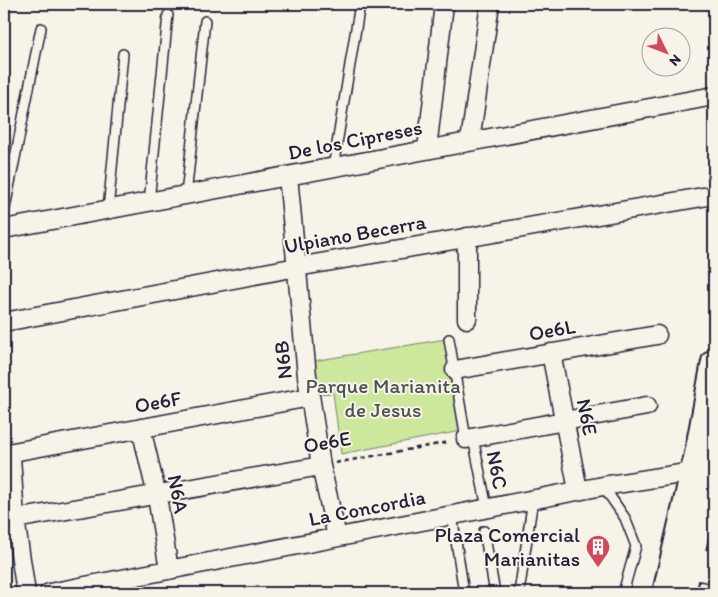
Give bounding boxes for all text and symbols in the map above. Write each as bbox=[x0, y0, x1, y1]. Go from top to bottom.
north arrow bbox=[640, 28, 690, 78]
text: N bbox=[666, 51, 685, 70]
street label: De los Cipreses bbox=[286, 114, 424, 165]
street label: Ulpiano Becerra bbox=[282, 209, 428, 258]
street label: Oe6L bbox=[527, 313, 577, 346]
street label: N6B bbox=[268, 340, 297, 381]
park label: Parque Marianita de Jesus bbox=[305, 373, 461, 422]
street label: Oe6F bbox=[133, 385, 183, 418]
street label: N6E bbox=[572, 396, 603, 437]
street label: Oe6E bbox=[301, 425, 353, 458]
street label: N6C bbox=[482, 448, 513, 491]
street label: N6A bbox=[163, 473, 195, 516]
street label: La Concordia bbox=[307, 484, 427, 531]
place label: Plaza Comercial Marianitas bbox=[435, 522, 580, 571]
building icon: Plaza Comercial Marianitas bbox=[585, 534, 611, 568]

